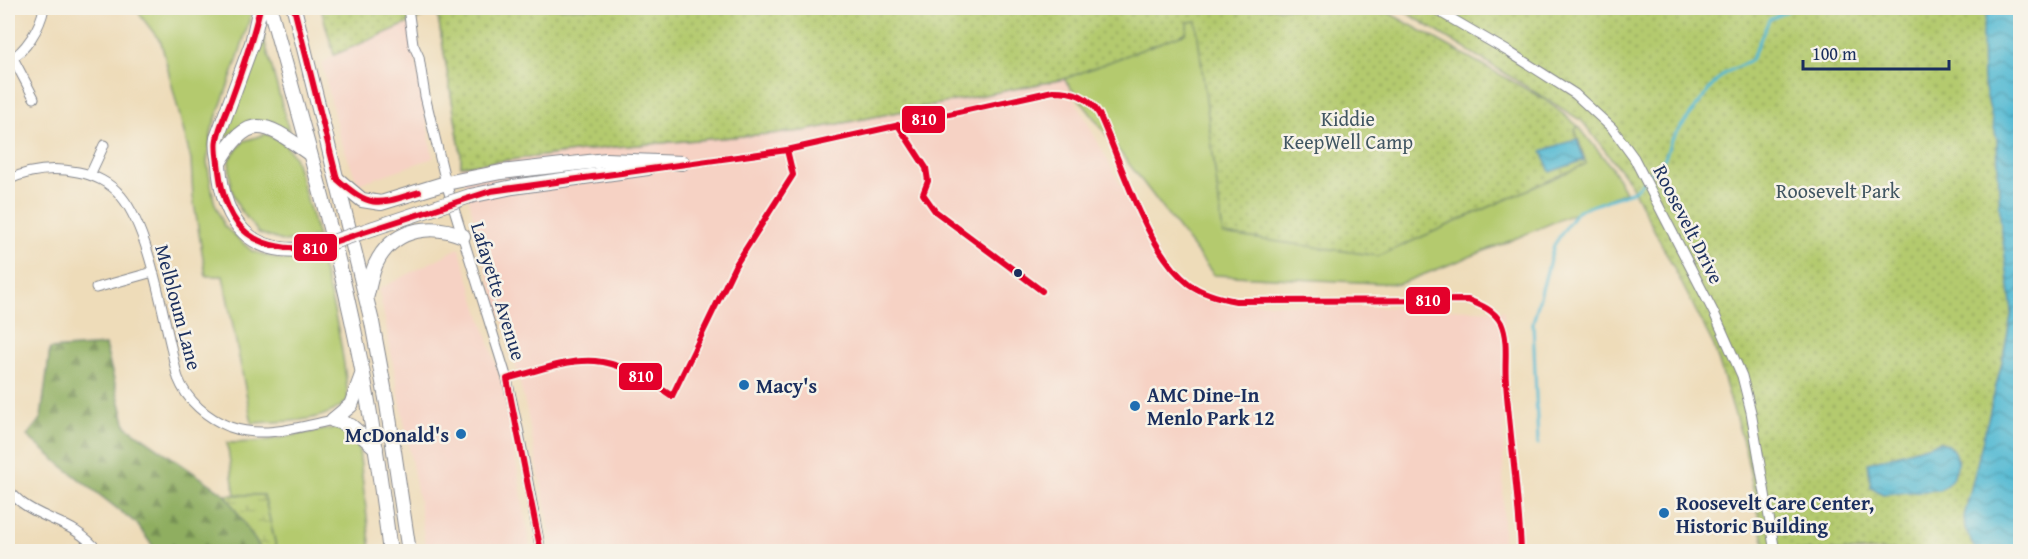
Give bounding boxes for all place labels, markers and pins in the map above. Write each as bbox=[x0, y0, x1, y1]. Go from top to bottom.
unlabelled marker bbox=[1012, 267, 1024, 279]
place label: Macy's bbox=[756, 371, 817, 400]
marker: Macy's bbox=[737, 378, 751, 392]
place label: AMC Dine-In Menlo Park 12 bbox=[1147, 380, 1275, 432]
marker: AMC Dine-In Menlo Park 12 bbox=[1128, 399, 1142, 413]
place label: McDonald's bbox=[345, 420, 449, 449]
marker: McDonald's bbox=[454, 427, 468, 441]
place label: Roosevelt Care Center, Historic Building bbox=[1676, 488, 1874, 540]
marker: Roosevelt Care Center, Historic Building bbox=[1657, 506, 1671, 520]

